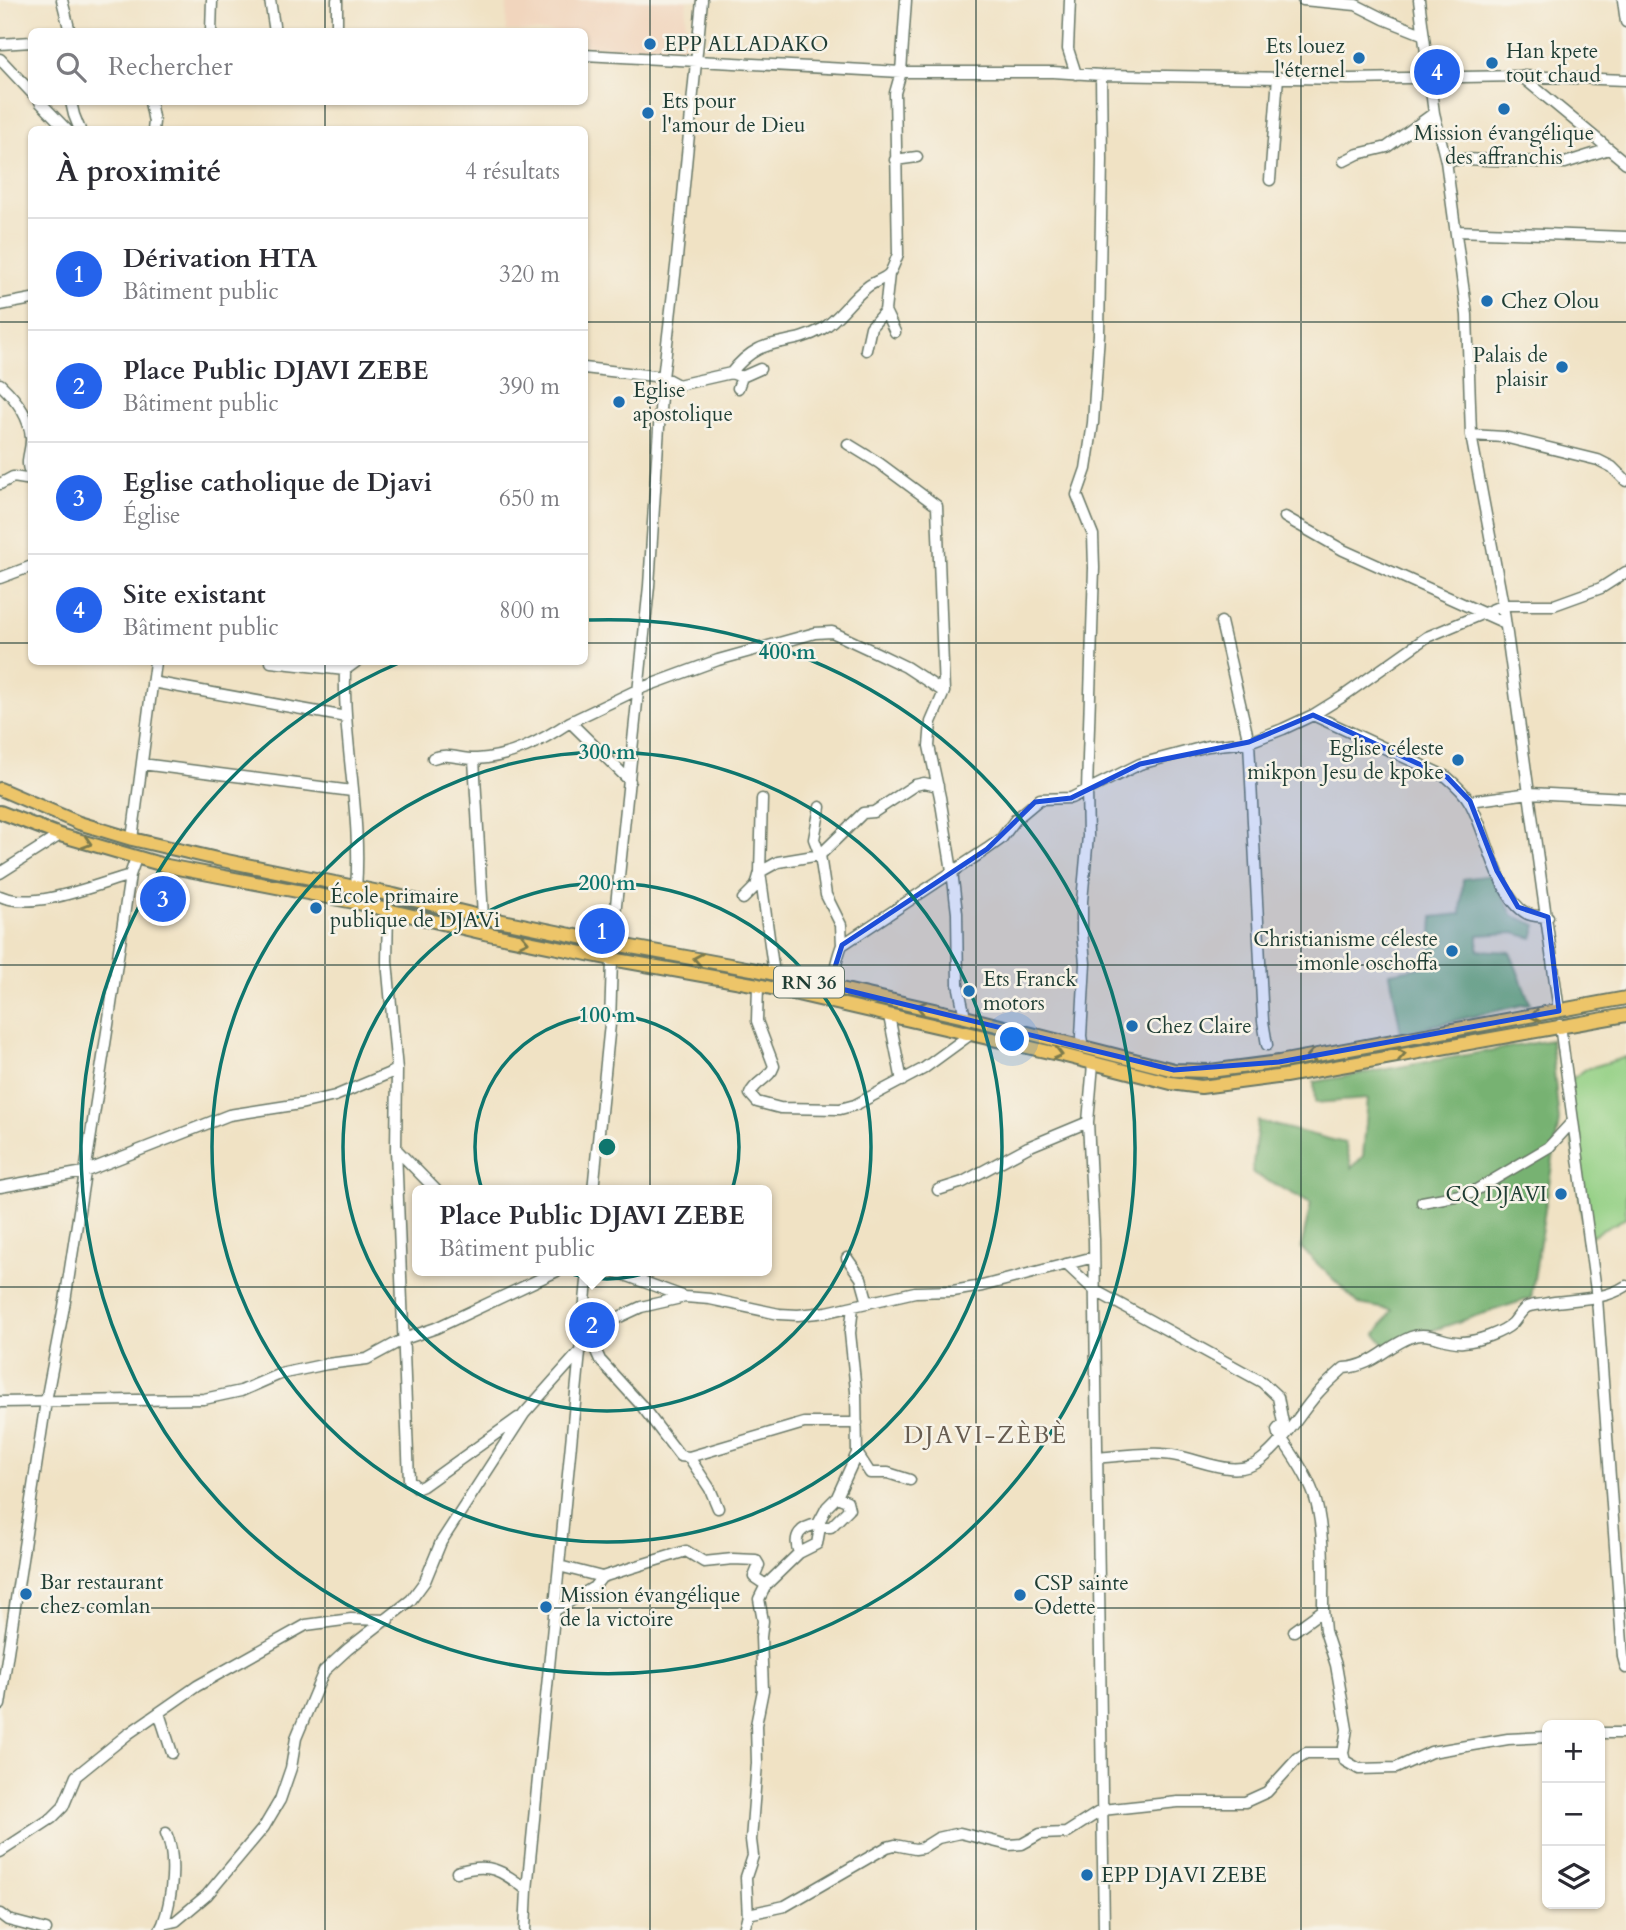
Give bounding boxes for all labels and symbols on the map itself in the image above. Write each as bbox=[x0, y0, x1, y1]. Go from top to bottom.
place label: EPP ALLADAKO bbox=[664, 30, 829, 59]
place label: Ets louez l'éternel bbox=[1266, 32, 1346, 85]
marker: EPP ALLADAKO bbox=[642, 36, 658, 52]
place label: Han kpete tout chaud bbox=[1506, 37, 1601, 90]
pin: 4 bbox=[1414, 46, 1460, 98]
marker: Ets louez l'éternel bbox=[1351, 50, 1367, 66]
marker: Han kpete tout chaud bbox=[1484, 55, 1500, 71]
place label: Ets pour l'amour de Dieu bbox=[662, 87, 806, 140]
marker: Mission évangélique des affranchis bbox=[1496, 101, 1512, 117]
marker: Ets pour l'amour de Dieu bbox=[640, 105, 656, 121]
place label: Mission évangélique des affranchis bbox=[1414, 119, 1594, 172]
place label: Chez Olou bbox=[1501, 287, 1600, 316]
marker: Chez Olou bbox=[1479, 293, 1495, 309]
place label: Palais de plaisir bbox=[1473, 341, 1548, 394]
marker: Palais de plaisir bbox=[1554, 359, 1570, 375]
place label: Eglise apostolique bbox=[633, 376, 733, 429]
marker: Eglise apostolique bbox=[611, 394, 627, 410]
text: 400 m bbox=[758, 638, 816, 667]
place label: Eglise céleste mikpon Jesu de kpoke bbox=[1247, 734, 1444, 787]
text: 300 m bbox=[578, 738, 636, 767]
marker: Eglise céleste mikpon Jesu de kpoke bbox=[1450, 752, 1466, 768]
one-way arrow bbox=[81, 835, 93, 850]
text: 200 m bbox=[578, 869, 636, 898]
pin: 3 bbox=[140, 873, 186, 925]
place label: École primaire publique de DJAVi bbox=[330, 882, 500, 935]
marker: École primaire publique de DJAVi bbox=[308, 900, 324, 916]
pin: 1 bbox=[579, 905, 625, 957]
place label: Christianisme céleste imonle oschoffa bbox=[1253, 925, 1438, 978]
one-way arrow bbox=[518, 933, 530, 948]
marker: Christianisme céleste imonle oschoffa bbox=[1444, 943, 1460, 959]
one-way arrow bbox=[693, 952, 704, 967]
place label: Ets Franck motors bbox=[983, 965, 1077, 1018]
road number: RN 36 bbox=[774, 966, 844, 998]
marker: Ets Franck motors bbox=[961, 983, 977, 999]
one-way arrow bbox=[915, 1000, 927, 1015]
text: 100 m bbox=[578, 1001, 636, 1030]
one-way arrow bbox=[1529, 1008, 1541, 1023]
place label: Chez Claire bbox=[1146, 1012, 1252, 1041]
marker: Chez Claire bbox=[1124, 1018, 1140, 1034]
your location bbox=[995, 1022, 1029, 1056]
one-way arrow bbox=[1052, 1046, 1064, 1060]
one-way arrow bbox=[1395, 1047, 1407, 1062]
one-way arrow bbox=[1305, 1048, 1317, 1063]
centre of rings bbox=[595, 1135, 619, 1159]
place label: CQ DJAVI bbox=[1445, 1180, 1547, 1209]
marker: CQ DJAVI bbox=[1553, 1186, 1569, 1202]
pin: 2 bbox=[569, 1299, 615, 1351]
district label: DJAVI-ZÈBÈ bbox=[904, 1419, 1068, 1452]
place label: Bar restaurant chez comlan bbox=[40, 1568, 164, 1621]
place label: CSP sainte Odette bbox=[1034, 1569, 1129, 1622]
place label: Mission évangélique de la victoire bbox=[560, 1581, 741, 1634]
marker: Bar restaurant chez comlan bbox=[18, 1586, 34, 1602]
marker: CSP sainte Odette bbox=[1012, 1587, 1028, 1603]
marker: Mission évangélique de la victoire bbox=[538, 1599, 554, 1615]
place label: EPP DJAVI ZEBE bbox=[1101, 1861, 1267, 1890]
marker: EPP DJAVI ZEBE bbox=[1079, 1867, 1095, 1883]

